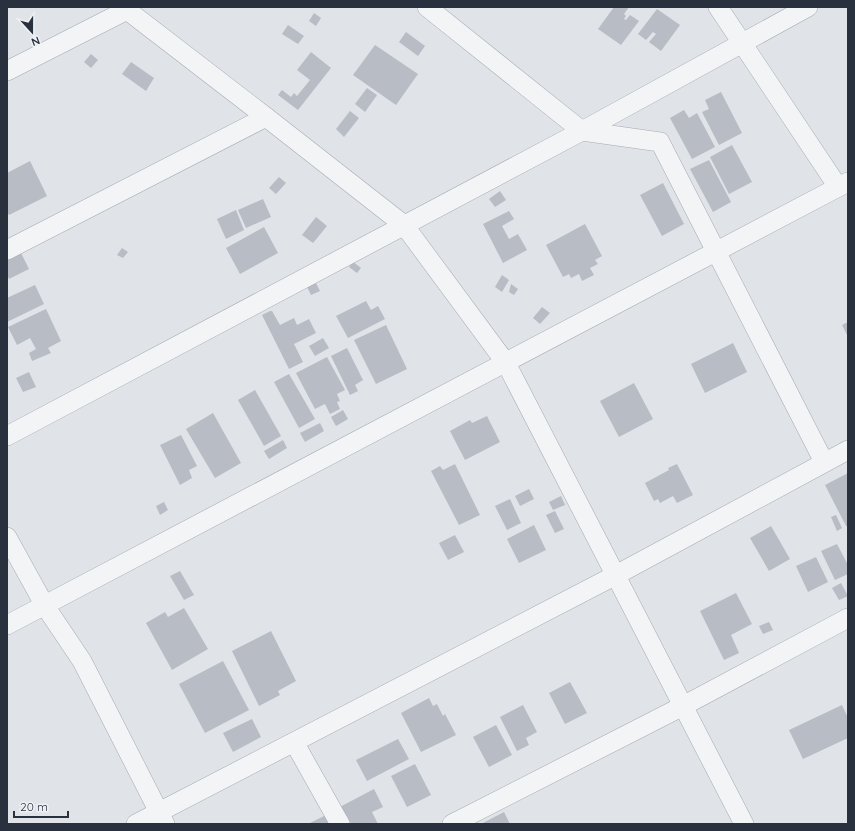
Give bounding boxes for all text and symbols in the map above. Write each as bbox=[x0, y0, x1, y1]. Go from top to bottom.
north arrow bbox=[12, 12, 52, 52]
text: N bbox=[29, 33, 42, 49]
scale bar bbox=[14, 793, 68, 819]
text: 20 m bbox=[20, 799, 48, 814]

